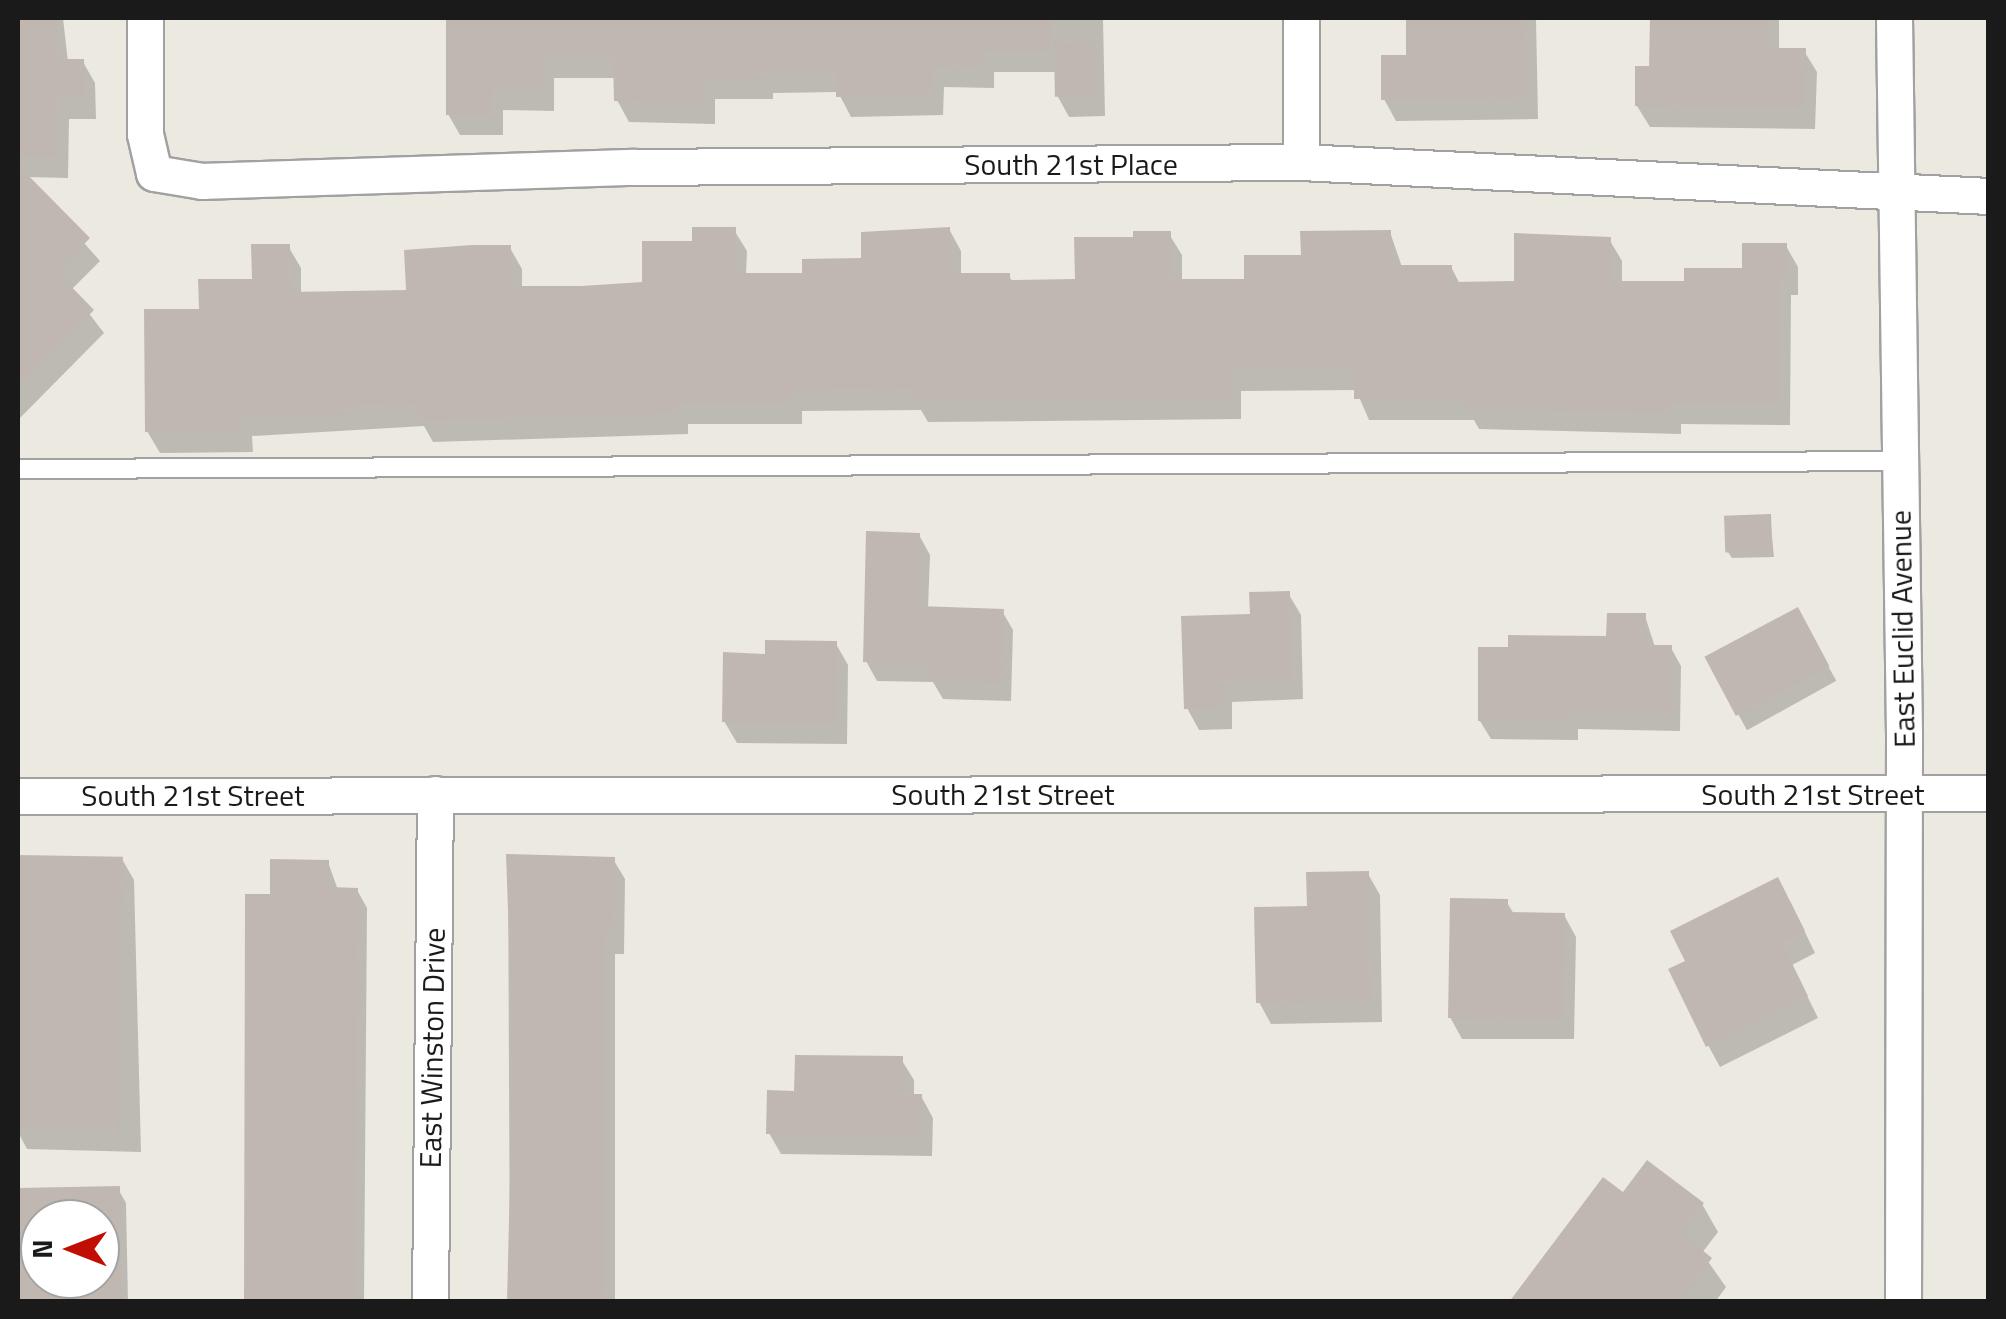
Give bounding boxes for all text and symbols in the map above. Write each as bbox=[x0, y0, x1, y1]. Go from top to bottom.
street label: South 21st Place bbox=[964, 146, 1178, 182]
street label: East Euclid Avenue bbox=[1882, 510, 1922, 748]
street label: South 21st Street bbox=[891, 776, 1115, 812]
street label: South 21st Street bbox=[1701, 776, 1925, 812]
street label: South 21st Street bbox=[81, 777, 305, 813]
street label: East Winston Drive bbox=[412, 927, 452, 1169]
north arrow bbox=[20, 1199, 120, 1299]
text: N bbox=[20, 1239, 63, 1259]

